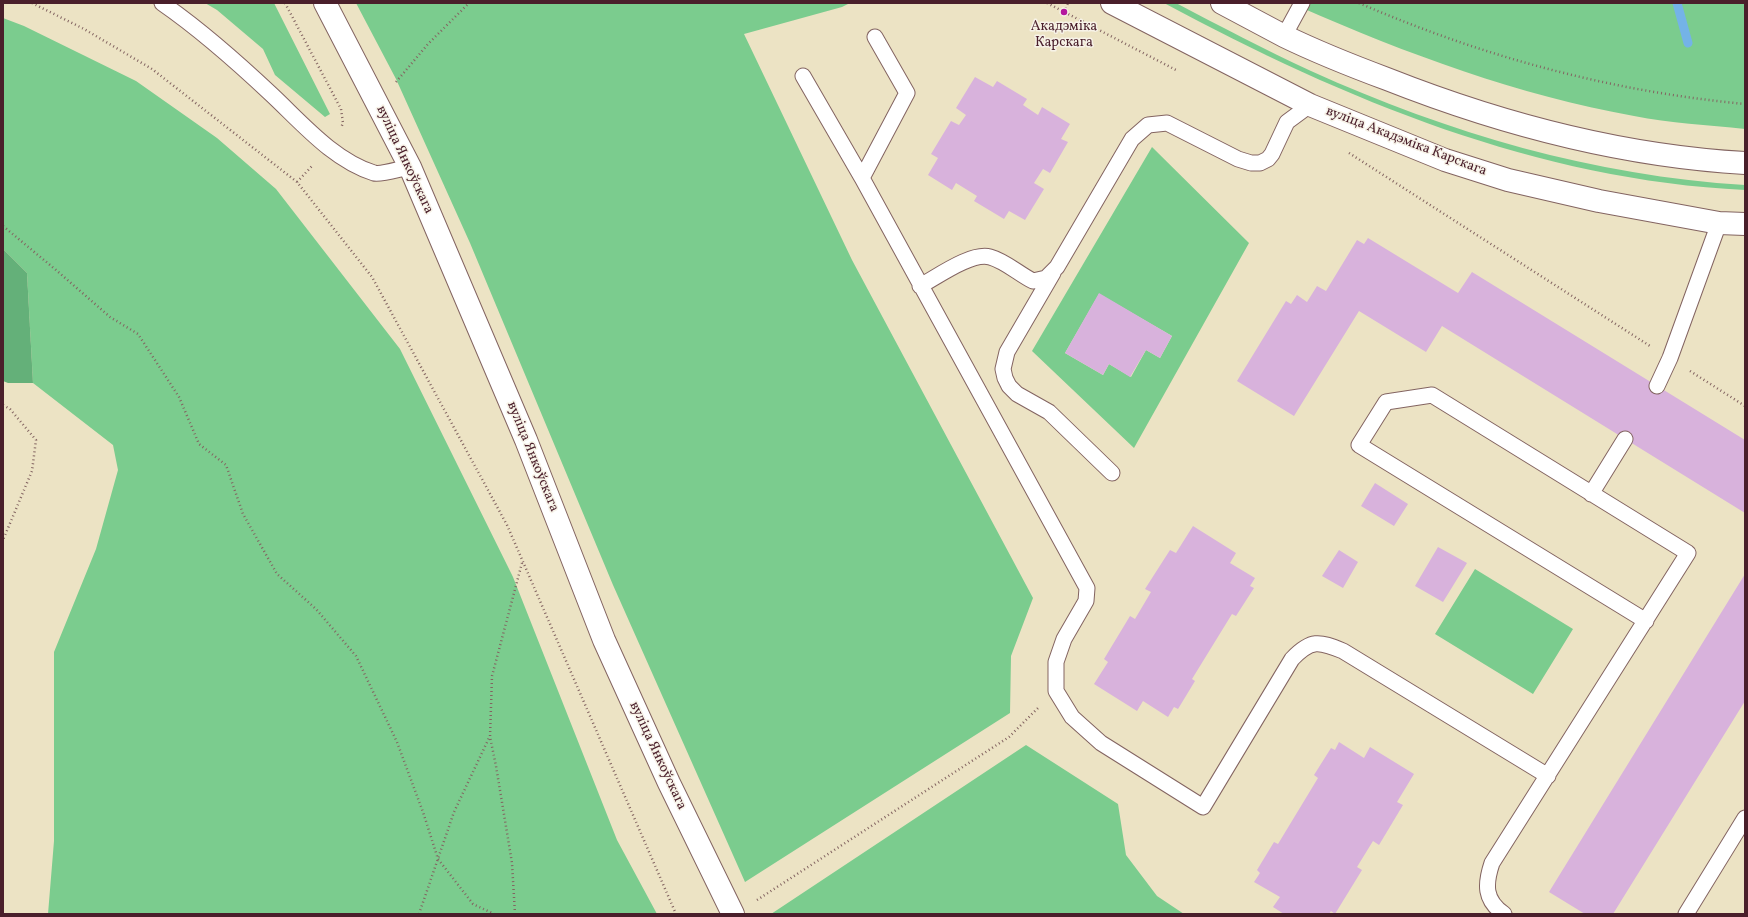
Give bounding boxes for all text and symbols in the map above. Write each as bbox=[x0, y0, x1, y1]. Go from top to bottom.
marker: Акадэміка Карскага bbox=[1059, 7, 1069, 17]
place label: Акадэміка Карскага bbox=[1031, 19, 1097, 52]
street label: вуліца Янкоўскага bbox=[372, 103, 436, 217]
street label: вуліца Акадэміка Карскага bbox=[1323, 103, 1489, 181]
street label: вуліца Янкоўскага bbox=[502, 399, 562, 515]
street label: вуліца Янкоўскага bbox=[625, 699, 689, 813]

